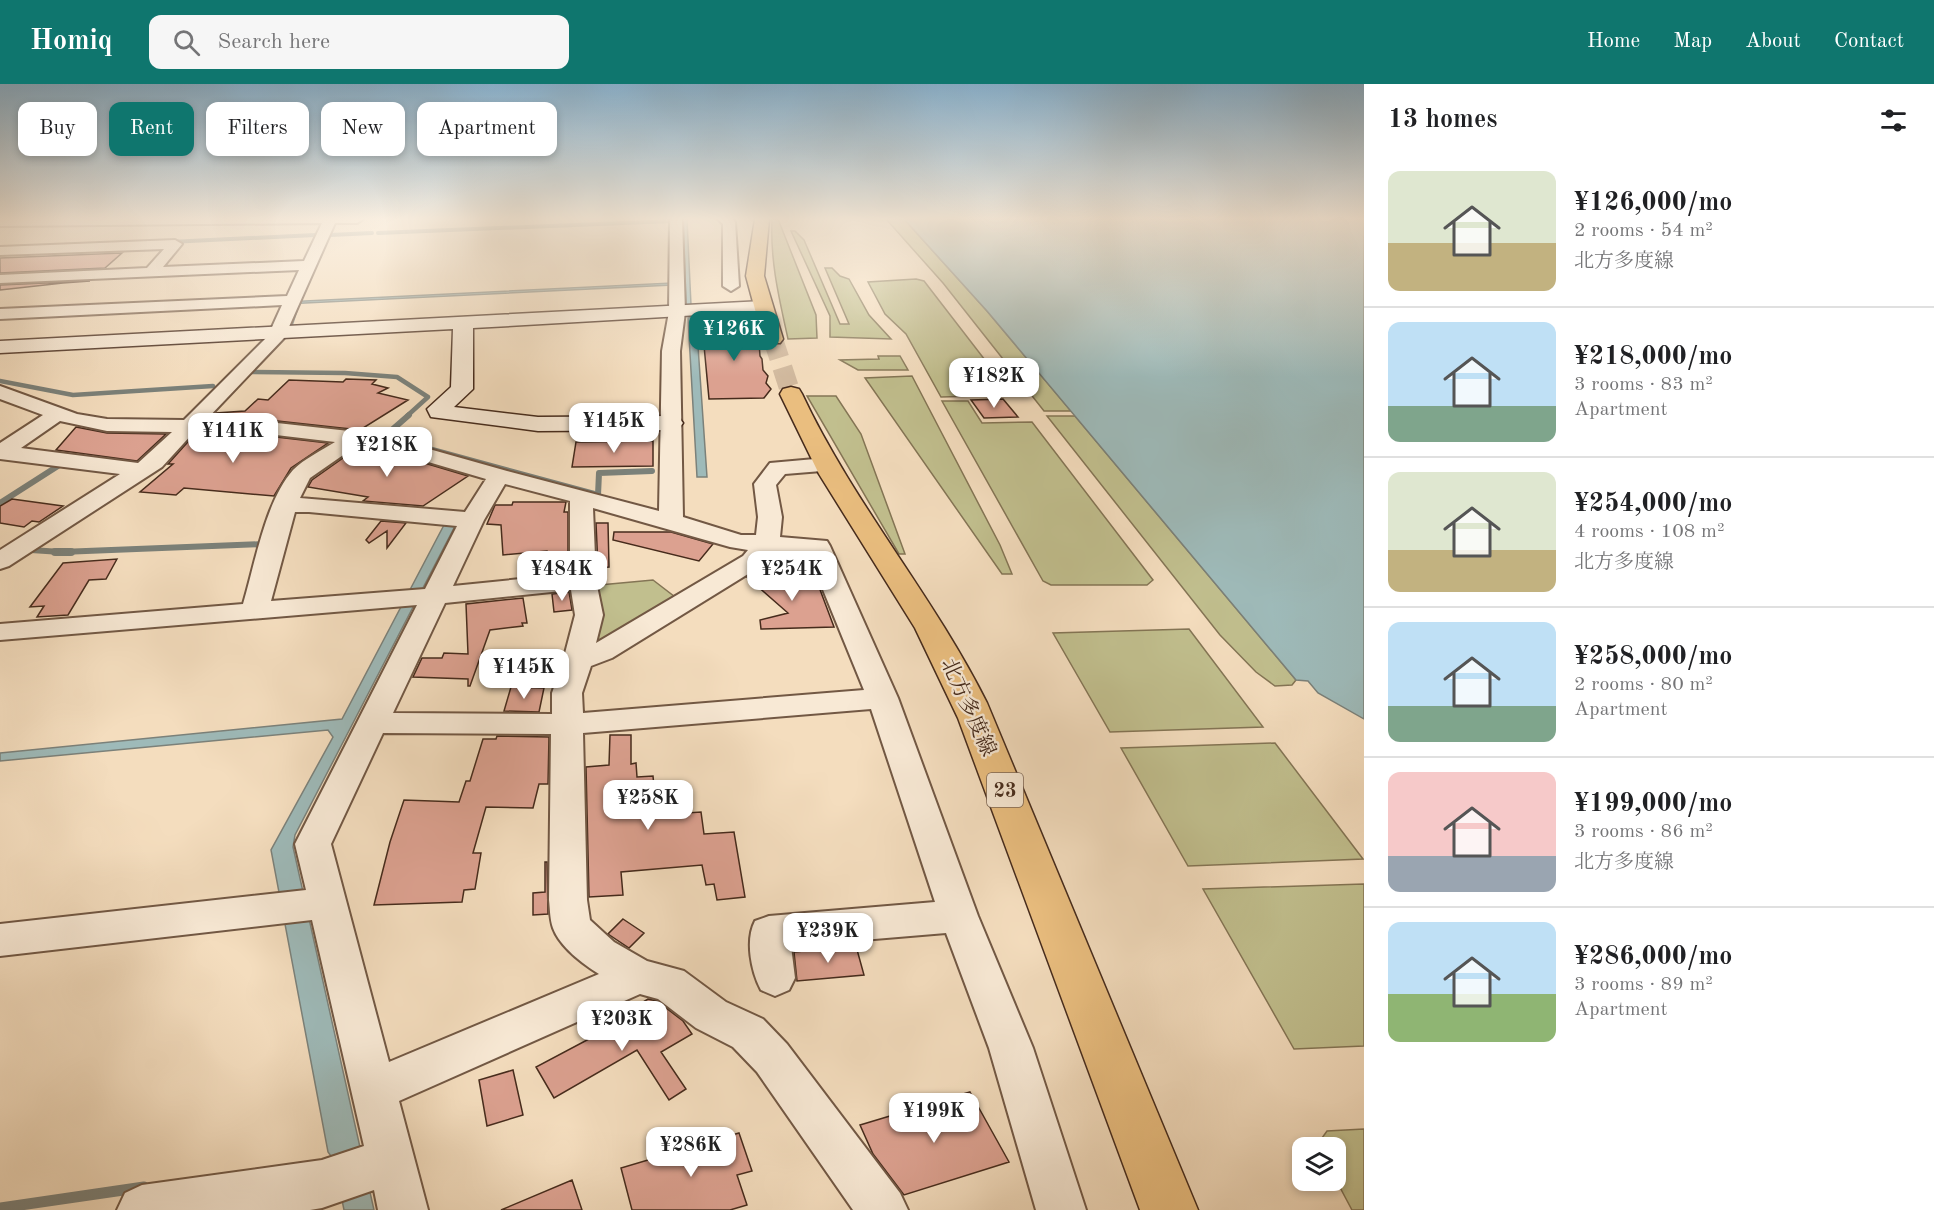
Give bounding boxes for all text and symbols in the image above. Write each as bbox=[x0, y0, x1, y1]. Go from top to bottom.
search box bbox=[149, 15, 569, 69]
icon: search bbox=[170, 26, 203, 59]
text: Homiq bbox=[30, 28, 113, 56]
text: Search here bbox=[218, 31, 330, 53]
text: Home bbox=[1587, 31, 1640, 52]
text: Map bbox=[1673, 31, 1712, 52]
text: About bbox=[1745, 31, 1801, 52]
text: Contact bbox=[1834, 31, 1904, 52]
chip: Buy bbox=[18, 102, 97, 156]
chip: Rent bbox=[109, 102, 194, 156]
chip: Filters bbox=[206, 102, 309, 156]
chip: New bbox=[321, 102, 405, 156]
chip: Apartment bbox=[417, 102, 557, 156]
icon: filters bbox=[1877, 104, 1910, 137]
text: 13 homes bbox=[1388, 107, 1497, 133]
text: ¥126,000/mo bbox=[1574, 190, 1732, 216]
icon: home bbox=[1436, 195, 1508, 267]
text: 2 rooms · 54 m² bbox=[1574, 221, 1713, 241]
text: 北方多度線 bbox=[1574, 252, 1674, 272]
pin: ¥126K bbox=[692, 311, 776, 362]
text: ¥126K bbox=[703, 320, 765, 340]
text: ¥218,000/mo bbox=[1574, 344, 1732, 370]
icon: home bbox=[1436, 346, 1508, 418]
pin: ¥182K bbox=[952, 358, 1036, 409]
text: ¥182K bbox=[963, 367, 1025, 387]
text: 3 rooms · 83 m² bbox=[1574, 375, 1713, 395]
text: Apartment bbox=[1574, 400, 1668, 420]
pin: ¥145K bbox=[572, 403, 656, 454]
text: ¥145K bbox=[583, 412, 645, 432]
pin: ¥141K bbox=[191, 413, 275, 464]
text: ¥141K bbox=[202, 422, 264, 442]
pin: ¥218K bbox=[345, 427, 429, 478]
text: ¥218K bbox=[356, 436, 418, 456]
text: ¥254,000/mo bbox=[1574, 491, 1732, 517]
icon: home bbox=[1436, 496, 1508, 568]
text: 4 rooms · 108 m² bbox=[1574, 522, 1724, 542]
pin: ¥484K bbox=[520, 551, 604, 602]
pin: ¥254K bbox=[750, 551, 834, 602]
text: 北方多度線 bbox=[1574, 553, 1674, 573]
text: ¥484K bbox=[531, 560, 593, 580]
text: ¥254K bbox=[761, 560, 823, 580]
text: ¥258,000/mo bbox=[1574, 644, 1732, 670]
icon: home bbox=[1436, 646, 1508, 718]
pin: ¥145K bbox=[482, 649, 566, 700]
street label: 北方多度線 bbox=[937, 655, 1000, 760]
text: ¥145K bbox=[493, 658, 555, 678]
text: 2 rooms · 80 m² bbox=[1574, 675, 1713, 695]
text: Apartment bbox=[1574, 700, 1668, 720]
road number: 23 bbox=[987, 773, 1023, 807]
pin: ¥258K bbox=[606, 780, 690, 831]
text: ¥258K bbox=[617, 789, 679, 809]
text: ¥199,000/mo bbox=[1574, 791, 1732, 817]
icon: home bbox=[1436, 796, 1508, 868]
text: 3 rooms · 86 m² bbox=[1574, 822, 1713, 842]
text: 北方多度線 bbox=[1574, 853, 1674, 873]
pin: ¥239K bbox=[786, 913, 870, 964]
text: ¥239K bbox=[797, 922, 859, 942]
text: ¥286,000/mo bbox=[1574, 944, 1732, 970]
icon: home bbox=[1436, 946, 1508, 1018]
text: 3 rooms · 89 m² bbox=[1574, 975, 1713, 995]
text: Apartment bbox=[1574, 1000, 1668, 1020]
pin: ¥203K bbox=[580, 1001, 664, 1052]
text: ¥203K bbox=[591, 1010, 653, 1030]
pin: ¥199K bbox=[892, 1093, 976, 1144]
text: ¥199K bbox=[903, 1102, 965, 1122]
pin: ¥286K bbox=[649, 1127, 733, 1178]
text: ¥286K bbox=[660, 1136, 722, 1156]
map controls bbox=[1292, 1137, 1346, 1191]
button: layers bbox=[1292, 1137, 1346, 1191]

